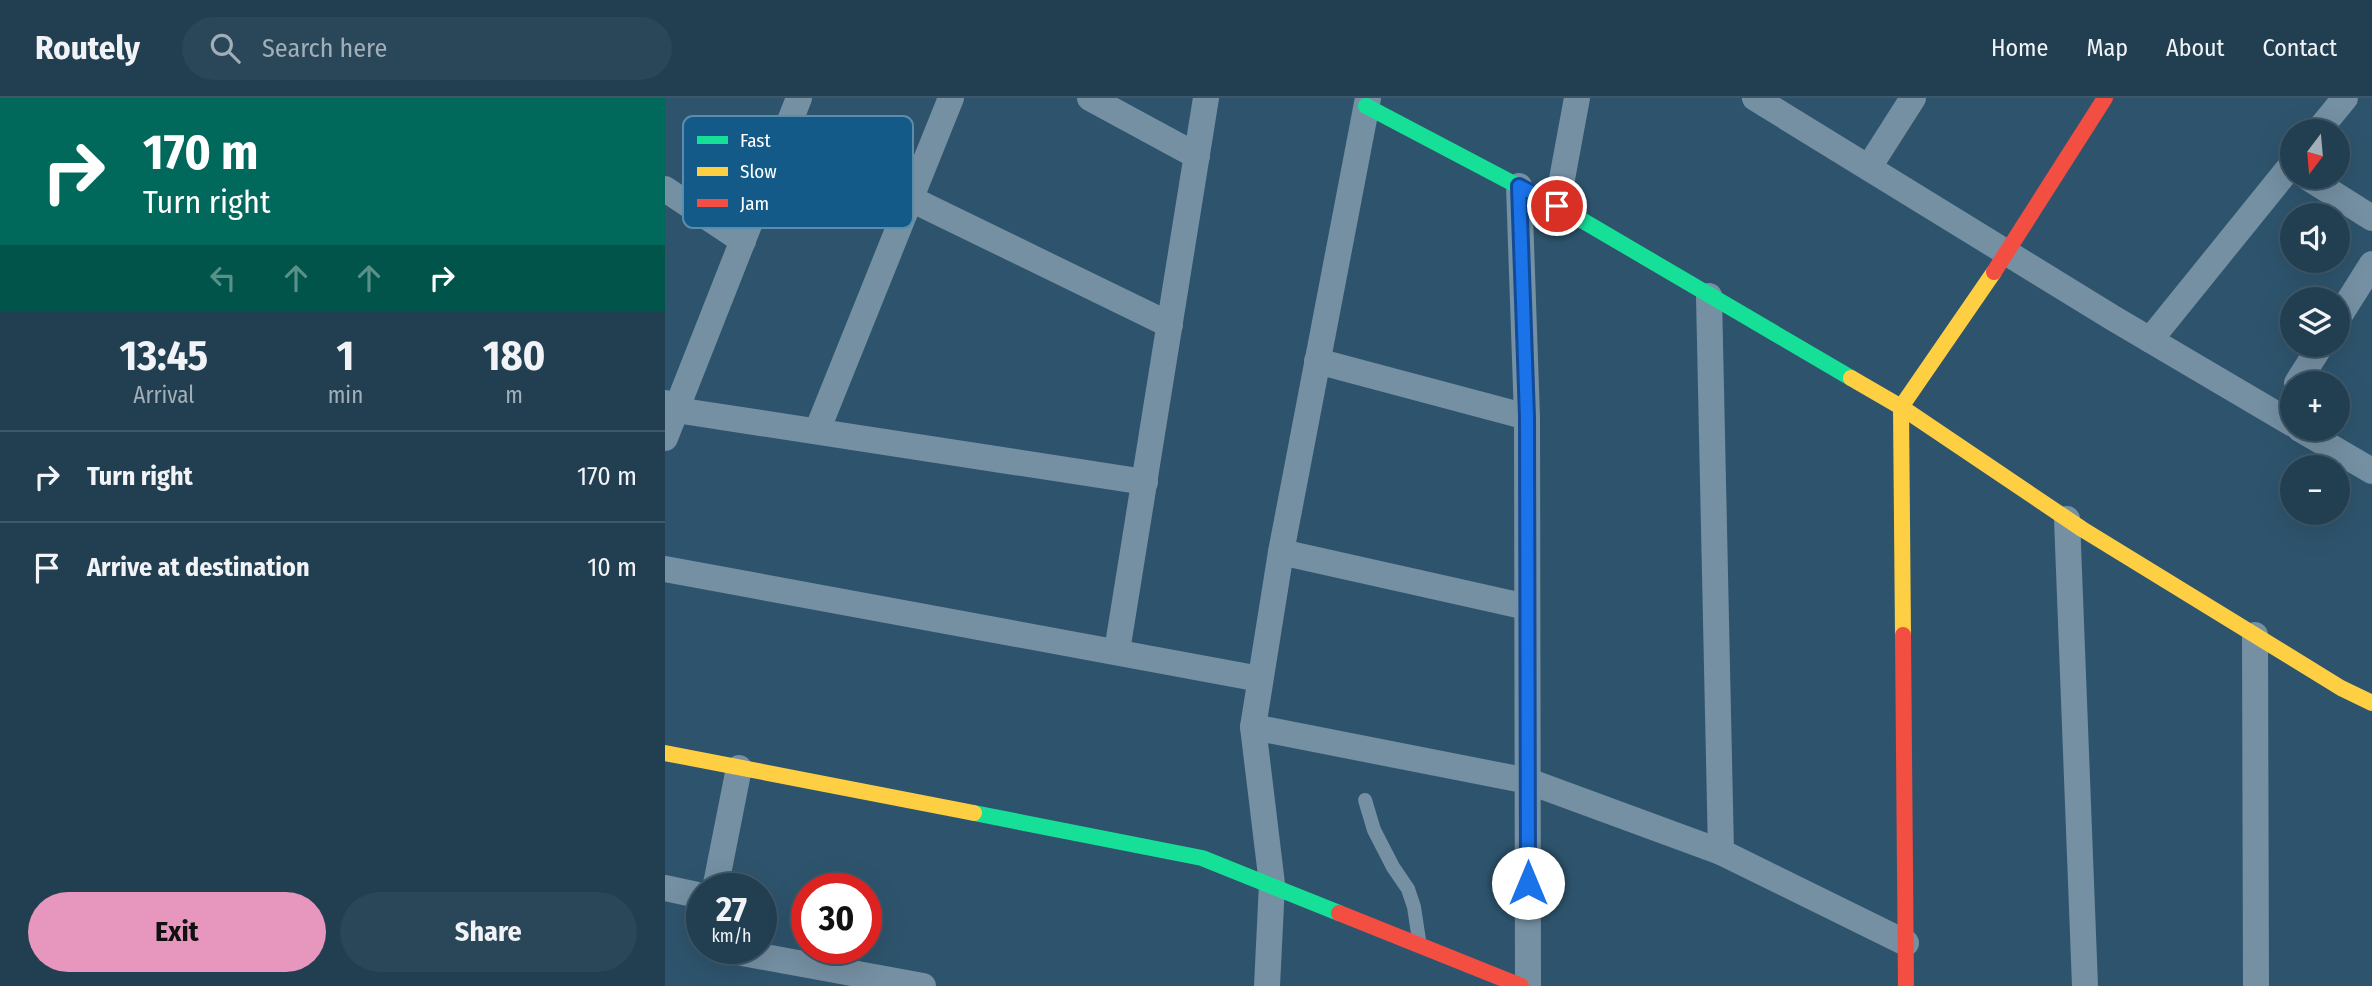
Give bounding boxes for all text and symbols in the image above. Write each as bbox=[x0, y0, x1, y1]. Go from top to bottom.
search box bbox=[182, 17, 672, 80]
text: Routely bbox=[35, 28, 140, 68]
icon: search bbox=[206, 29, 244, 67]
text: Search here bbox=[262, 33, 387, 64]
text: Home bbox=[1991, 34, 2048, 62]
text: Map bbox=[2086, 34, 2128, 62]
text: About bbox=[2166, 34, 2224, 62]
text: Contact bbox=[2262, 34, 2337, 62]
legend bbox=[683, 116, 913, 228]
north arrow bbox=[2280, 119, 2350, 189]
map controls bbox=[2280, 119, 2350, 525]
text: 170 m bbox=[143, 123, 259, 182]
icon: right bbox=[28, 126, 119, 217]
text: Fast bbox=[740, 129, 771, 152]
text: Slow bbox=[740, 160, 777, 183]
pin bbox=[1527, 176, 1587, 236]
text: Turn right bbox=[143, 183, 270, 221]
icon: arrive bbox=[1538, 187, 1576, 225]
text: Jam bbox=[740, 192, 769, 215]
button: sound bbox=[2280, 203, 2350, 273]
icon: left bbox=[204, 259, 242, 297]
icon: ahead bbox=[277, 259, 315, 297]
icon: ahead bbox=[350, 259, 388, 297]
icon: right bbox=[423, 259, 461, 297]
button: layers bbox=[2280, 287, 2350, 357]
text: 13:45 bbox=[119, 331, 208, 381]
text: 1 bbox=[337, 331, 354, 381]
text: 180 bbox=[483, 331, 546, 381]
button: + bbox=[2280, 371, 2350, 441]
text: Arrival bbox=[133, 381, 194, 409]
text: min bbox=[328, 381, 363, 409]
text: m bbox=[505, 381, 523, 409]
button: − bbox=[2280, 455, 2350, 525]
icon: right bbox=[28, 458, 66, 496]
text: Turn right bbox=[87, 461, 193, 492]
text: 170 m bbox=[577, 461, 637, 492]
icon: arrive bbox=[28, 549, 66, 587]
text: Arrive at destination bbox=[87, 552, 310, 583]
text: 10 m bbox=[587, 552, 637, 583]
position arrow bbox=[1491, 846, 1565, 920]
speed limit sign: 30 bbox=[791, 873, 882, 964]
text: 27 bbox=[716, 888, 747, 930]
button: Exit bbox=[28, 892, 326, 972]
button: Share bbox=[340, 892, 637, 972]
text: km/h bbox=[711, 925, 752, 947]

